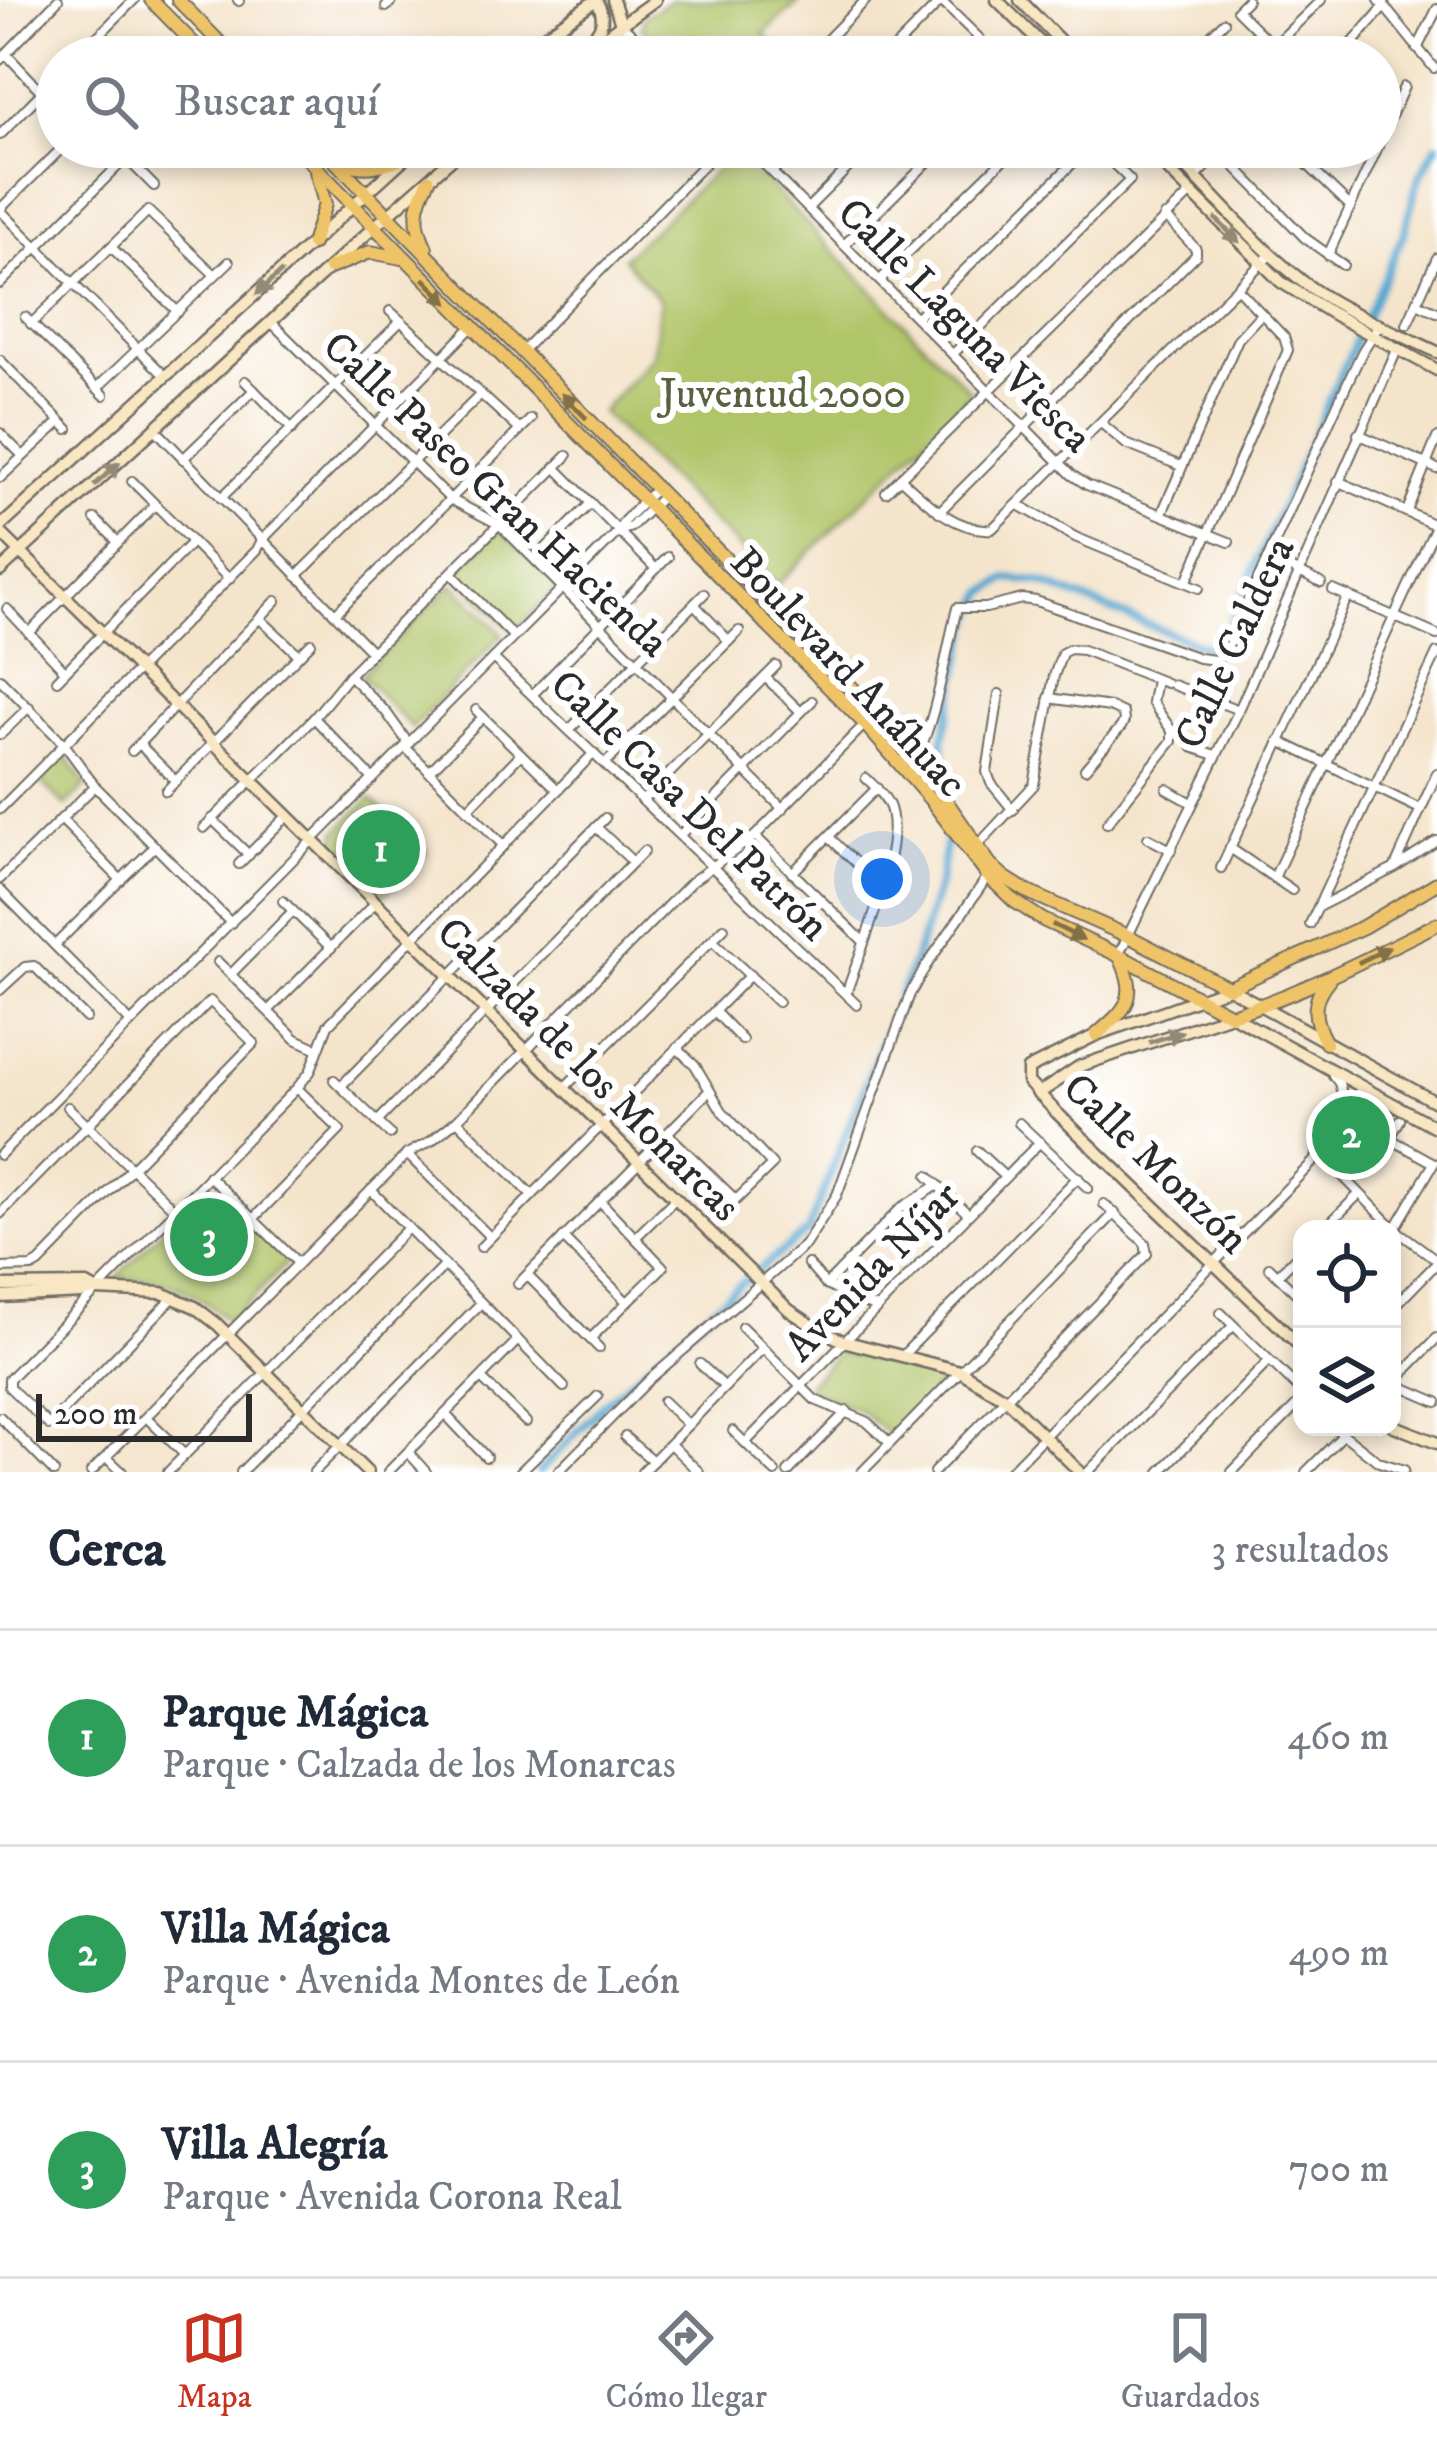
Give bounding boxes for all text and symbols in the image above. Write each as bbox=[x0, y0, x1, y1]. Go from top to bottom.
search box bbox=[36, 36, 1401, 168]
icon: search bbox=[78, 69, 144, 135]
text: Buscar aquí bbox=[174, 74, 379, 130]
street label: Calle Laguna Viesca bbox=[826, 188, 1102, 465]
one-way arrow bbox=[1213, 216, 1241, 244]
one-way arrow bbox=[254, 269, 283, 296]
one-way arrow bbox=[422, 276, 450, 305]
street label: Calle Paseo Gran Hacienda bbox=[311, 321, 679, 669]
park label: Juventud 2000 bbox=[656, 369, 906, 421]
one-way arrow bbox=[560, 392, 588, 420]
one-way arrow bbox=[92, 461, 121, 488]
street label: Calle Caldera bbox=[1164, 529, 1307, 757]
street label: Boulevard Anáhuac bbox=[718, 537, 977, 809]
street label: Calle Casa Del Patrón bbox=[539, 660, 839, 953]
pin: 1 bbox=[342, 804, 420, 894]
your location bbox=[852, 849, 912, 909]
street label: Calzada de los Monarcas bbox=[425, 907, 751, 1233]
one-way arrow bbox=[1051, 922, 1085, 942]
one-way arrow bbox=[1357, 946, 1391, 966]
one-way arrow bbox=[1148, 1026, 1185, 1045]
street label: Calle Monzón bbox=[1051, 1063, 1259, 1266]
pin: 2 bbox=[1312, 1090, 1390, 1180]
street label: Avenida Níjar bbox=[775, 1171, 972, 1373]
pin: 3 bbox=[170, 1192, 248, 1282]
map controls bbox=[1293, 1220, 1401, 1436]
button: locate bbox=[1293, 1220, 1401, 1328]
button: layers bbox=[1293, 1328, 1401, 1436]
scale bar bbox=[36, 1388, 252, 1441]
text: 200 m bbox=[54, 1394, 138, 1435]
text: Cerca bbox=[48, 1518, 165, 1582]
text: 3 resultados bbox=[1212, 1526, 1389, 1575]
text: Parque Mágica bbox=[162, 1685, 428, 1741]
text: 1 bbox=[80, 1713, 94, 1762]
text: 460 m bbox=[1288, 1713, 1389, 1762]
text: Parque · Calzada de los Monarcas bbox=[162, 1741, 676, 1790]
text: Villa Mágica bbox=[162, 1901, 390, 1957]
text: 2 bbox=[77, 1929, 97, 1978]
text: 490 m bbox=[1288, 1929, 1389, 1978]
text: Parque · Avenida Montes de León bbox=[162, 1957, 680, 2006]
text: Villa Alegría bbox=[162, 2117, 388, 2173]
text: 3 bbox=[80, 2145, 94, 2194]
text: 700 m bbox=[1289, 2145, 1389, 2194]
text: Parque · Avenida Corona Real bbox=[162, 2173, 622, 2222]
tab: Mapa bbox=[177, 2305, 252, 2418]
tab: Cómo llegar bbox=[605, 2305, 767, 2418]
tab: Guardados bbox=[1121, 2305, 1260, 2418]

